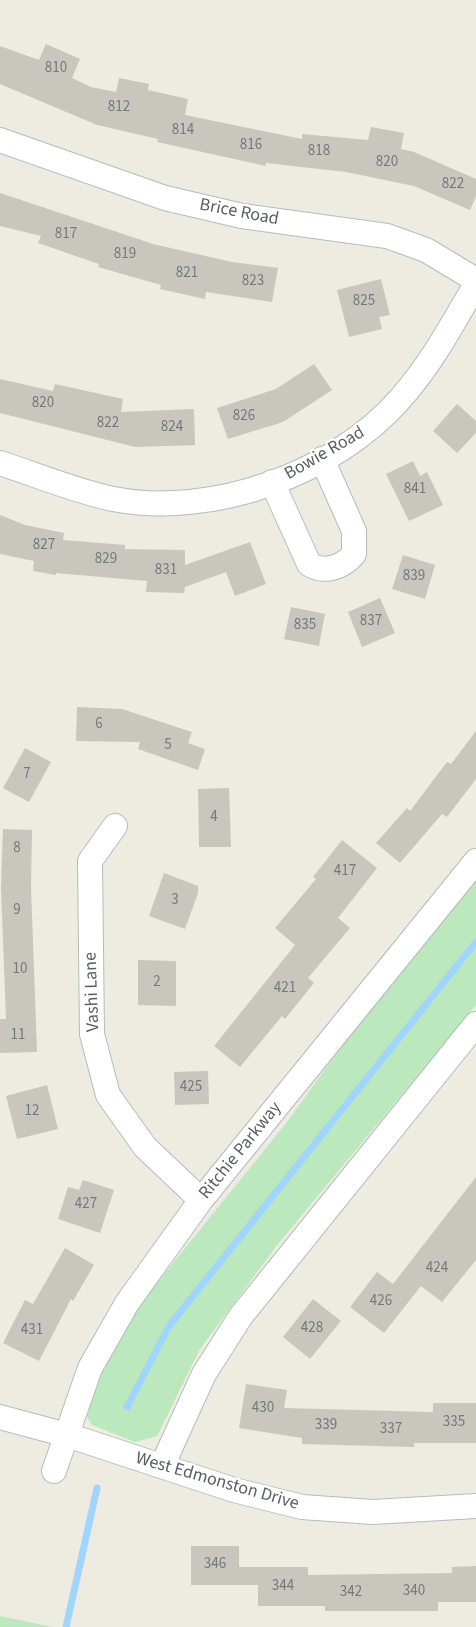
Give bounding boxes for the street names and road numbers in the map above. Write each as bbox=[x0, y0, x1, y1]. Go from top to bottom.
street label: Brice Road bbox=[198, 195, 280, 231]
street label: Bowie Road bbox=[281, 422, 369, 486]
street label: Vashi Lane bbox=[81, 952, 105, 1032]
street label: Ritchie Parkway bbox=[195, 1098, 287, 1204]
street label: West Edmonston Drive bbox=[133, 1448, 301, 1516]

